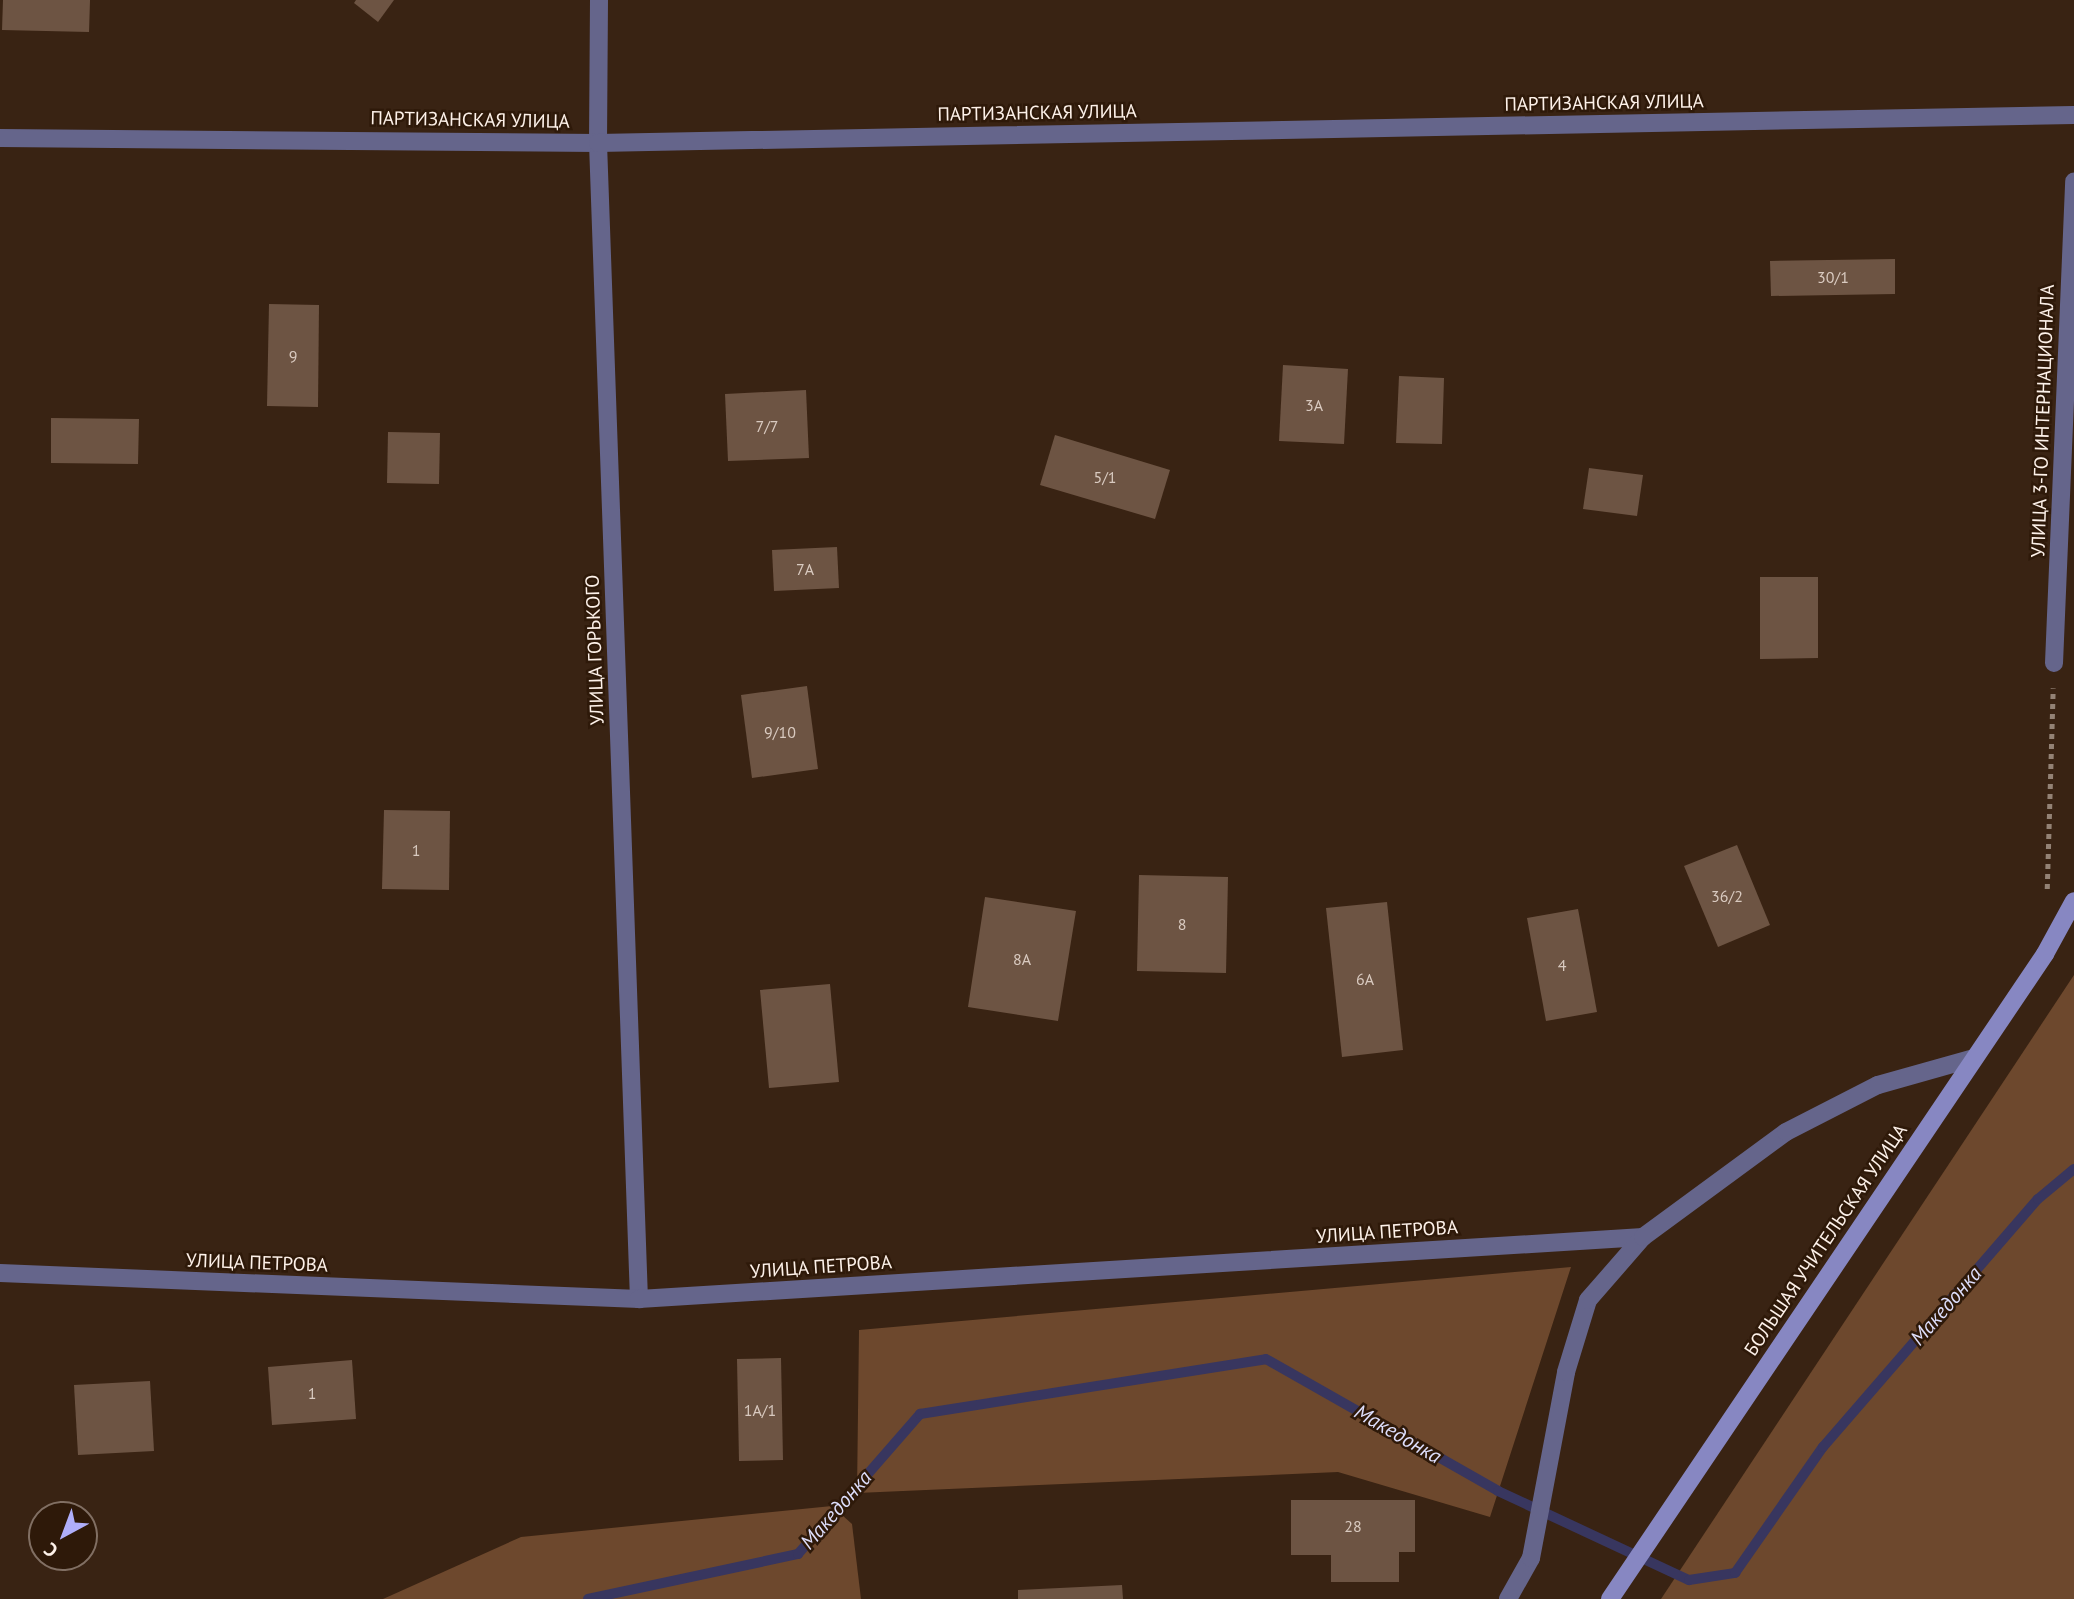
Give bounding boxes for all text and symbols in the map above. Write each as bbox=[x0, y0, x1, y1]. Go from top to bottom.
street label: ПАРТИЗАНСКАЯ УЛИЦА bbox=[1504, 90, 1704, 116]
street label: ПАРТИЗАНСКАЯ УЛИЦА bbox=[937, 100, 1137, 126]
street label: ПАРТИЗАНСКАЯ УЛИЦА bbox=[370, 107, 570, 133]
house number: 30/1 bbox=[1817, 267, 1849, 287]
street label: УЛИЦА 3-ГО ИНТЕРНАЦИОНАЛА bbox=[2027, 284, 2059, 558]
house number: 9 bbox=[289, 346, 297, 366]
house number: 3А bbox=[1305, 395, 1323, 415]
house number: 7/7 bbox=[755, 416, 779, 436]
house number: 5/1 bbox=[1093, 467, 1117, 487]
house number: 7А bbox=[796, 559, 814, 579]
street label: УЛИЦА ГОРЬКОГО bbox=[581, 574, 609, 726]
house number: 9/10 bbox=[764, 722, 796, 742]
house number: 1 bbox=[412, 840, 420, 860]
house number: 36/2 bbox=[1711, 886, 1743, 906]
house number: 8 bbox=[1178, 914, 1186, 934]
house number: 8А bbox=[1013, 949, 1031, 969]
house number: 4 bbox=[1558, 955, 1566, 975]
house number: 6А bbox=[1356, 969, 1374, 989]
street label: БОЛЬШАЯ УЧИТЕЛЬСКАЯ УЛИЦА bbox=[1740, 1119, 1912, 1361]
street label: УЛИЦА ПЕТРОВА bbox=[1315, 1216, 1459, 1248]
street label: УЛИЦА ПЕТРОВА bbox=[185, 1249, 329, 1277]
street label: УЛИЦА ПЕТРОВА bbox=[749, 1251, 893, 1283]
water label: Македонка bbox=[1905, 1261, 1987, 1351]
house number: 1 bbox=[308, 1383, 316, 1403]
water label: Македонка bbox=[1350, 1399, 1446, 1469]
house number: 1А/1 bbox=[744, 1400, 776, 1420]
water label: Македонка bbox=[795, 1465, 877, 1555]
north arrow bbox=[28, 1501, 98, 1571]
house number: 28 bbox=[1344, 1516, 1362, 1536]
text: С bbox=[39, 1538, 62, 1563]

